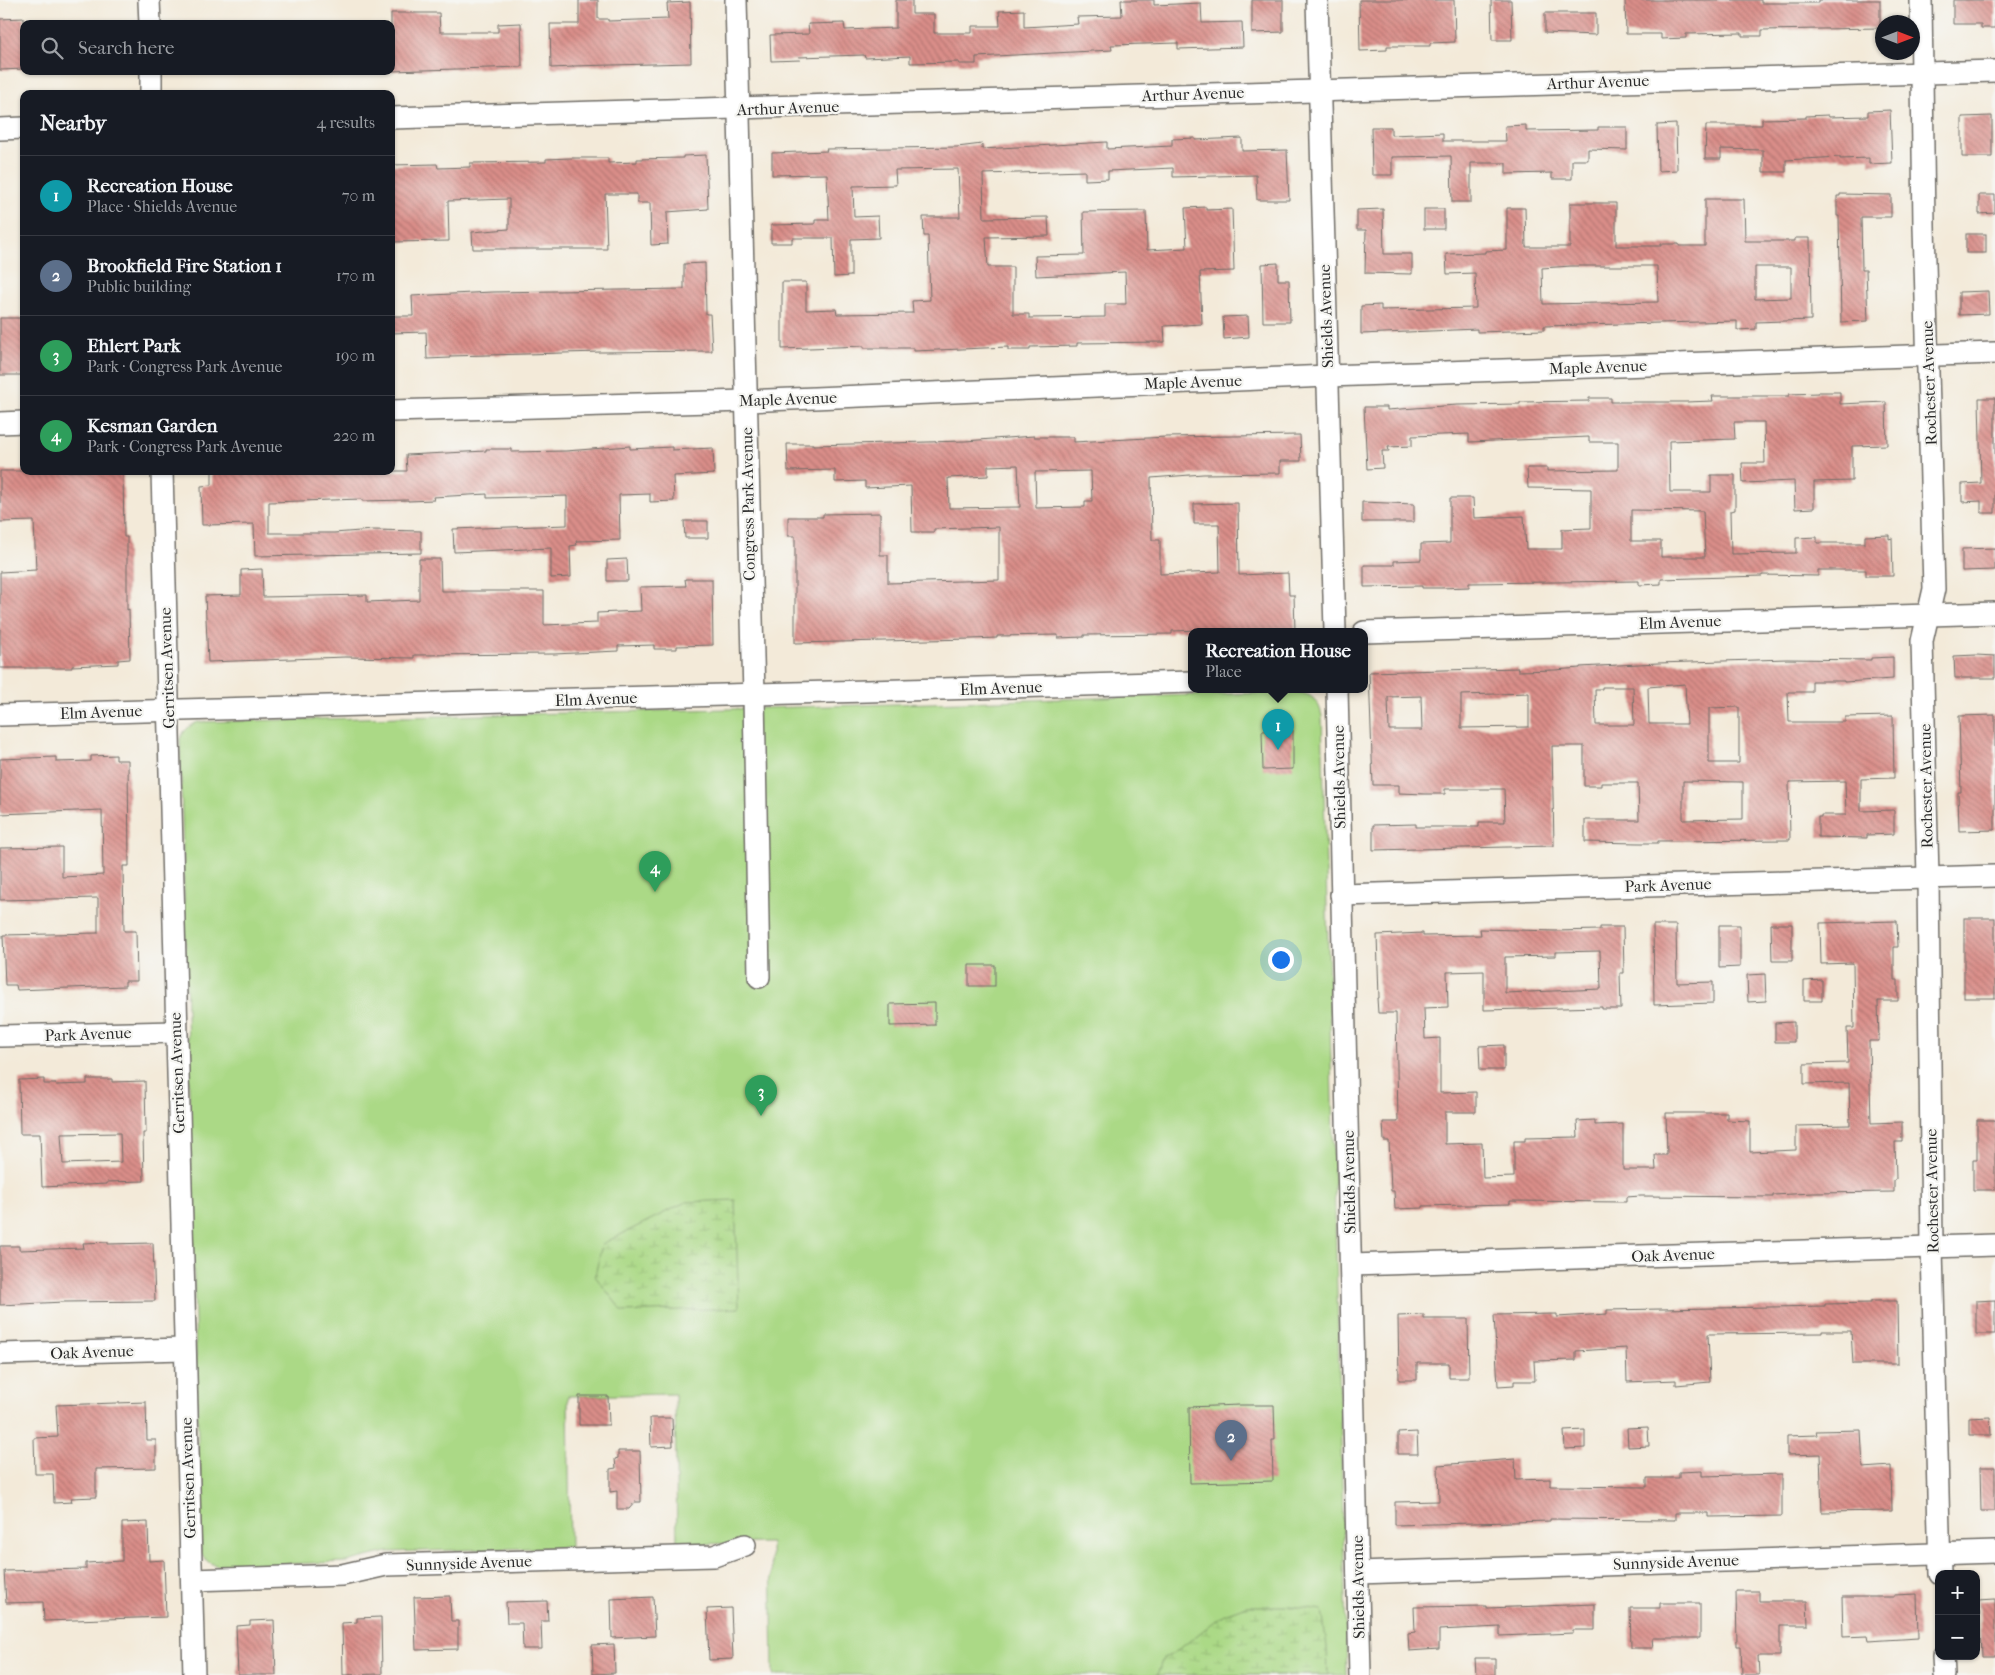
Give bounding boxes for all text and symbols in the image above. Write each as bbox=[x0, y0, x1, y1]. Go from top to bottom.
north arrow bbox=[1875, 15, 1920, 60]
search box bbox=[20, 20, 395, 75]
icon: search bbox=[38, 34, 66, 62]
text: Search here bbox=[78, 37, 174, 59]
street label: Arthur Avenue bbox=[1545, 71, 1650, 93]
street label: Arthur Avenue bbox=[1140, 83, 1245, 105]
street label: Arthur Avenue bbox=[735, 97, 840, 119]
text: Nearby bbox=[40, 111, 106, 135]
text: 4 results bbox=[317, 113, 375, 132]
text: Recreation House bbox=[87, 175, 233, 197]
text: 1 bbox=[53, 186, 59, 205]
text: 70 m bbox=[342, 186, 375, 205]
text: Place · Shields Avenue bbox=[87, 197, 237, 216]
text: Brookfield Fire Station 1 bbox=[87, 255, 282, 277]
street label: Shields Avenue bbox=[1315, 264, 1337, 368]
text: 2 bbox=[52, 266, 60, 285]
text: 170 m bbox=[336, 266, 375, 285]
text: Public building bbox=[87, 277, 191, 296]
street label: Rochester Avenue bbox=[1917, 320, 1941, 446]
text: Ehlert Park bbox=[87, 335, 181, 357]
text: 3 bbox=[53, 346, 59, 365]
text: 190 m bbox=[335, 346, 375, 365]
street label: Maple Avenue bbox=[1549, 356, 1647, 378]
text: Park · Congress Park Avenue bbox=[87, 357, 282, 376]
street label: Maple Avenue bbox=[1144, 371, 1242, 393]
street label: Maple Avenue bbox=[739, 388, 837, 410]
text: Kesman Garden bbox=[87, 415, 217, 437]
text: 4 bbox=[51, 426, 61, 445]
text: 220 m bbox=[333, 426, 375, 445]
street label: Congress Park Avenue bbox=[737, 427, 759, 581]
text: Park · Congress Park Avenue bbox=[87, 437, 282, 456]
street label: Gerritsen Avenue bbox=[155, 607, 179, 729]
street label: Elm Avenue bbox=[1638, 611, 1722, 633]
popup bbox=[1188, 628, 1368, 693]
text: Recreation House bbox=[1205, 640, 1351, 662]
text: Place bbox=[1205, 662, 1242, 681]
street label: Elm Avenue bbox=[959, 677, 1043, 699]
street label: Elm Avenue bbox=[554, 688, 638, 710]
street label: Elm Avenue bbox=[59, 701, 143, 723]
pin: 1 bbox=[1262, 709, 1294, 750]
street label: Rochester Avenue bbox=[1915, 723, 1937, 849]
street label: Shields Avenue bbox=[1329, 725, 1349, 829]
pin: 4 bbox=[639, 851, 671, 892]
street label: Park Avenue bbox=[1624, 874, 1712, 896]
your location bbox=[1268, 947, 1294, 973]
street label: Gerritsen Avenue bbox=[165, 1012, 189, 1134]
street label: Park Avenue bbox=[44, 1023, 132, 1045]
pin: 3 bbox=[745, 1075, 777, 1116]
street label: Rochester Avenue bbox=[1921, 1128, 1943, 1254]
street label: Shields Avenue bbox=[1339, 1130, 1359, 1234]
street label: Oak Avenue bbox=[1631, 1244, 1715, 1266]
street label: Oak Avenue bbox=[50, 1341, 134, 1363]
street label: Gerritsen Avenue bbox=[176, 1417, 200, 1539]
pin: 2 bbox=[1215, 1420, 1247, 1461]
street label: Shields Avenue bbox=[1348, 1535, 1368, 1639]
street label: Sunnyside Avenue bbox=[1613, 1550, 1739, 1574]
street label: Sunnyside Avenue bbox=[406, 1551, 532, 1575]
map controls bbox=[1935, 1570, 1980, 1660]
button: + bbox=[1935, 1570, 1980, 1615]
button: − bbox=[1935, 1615, 1980, 1660]

